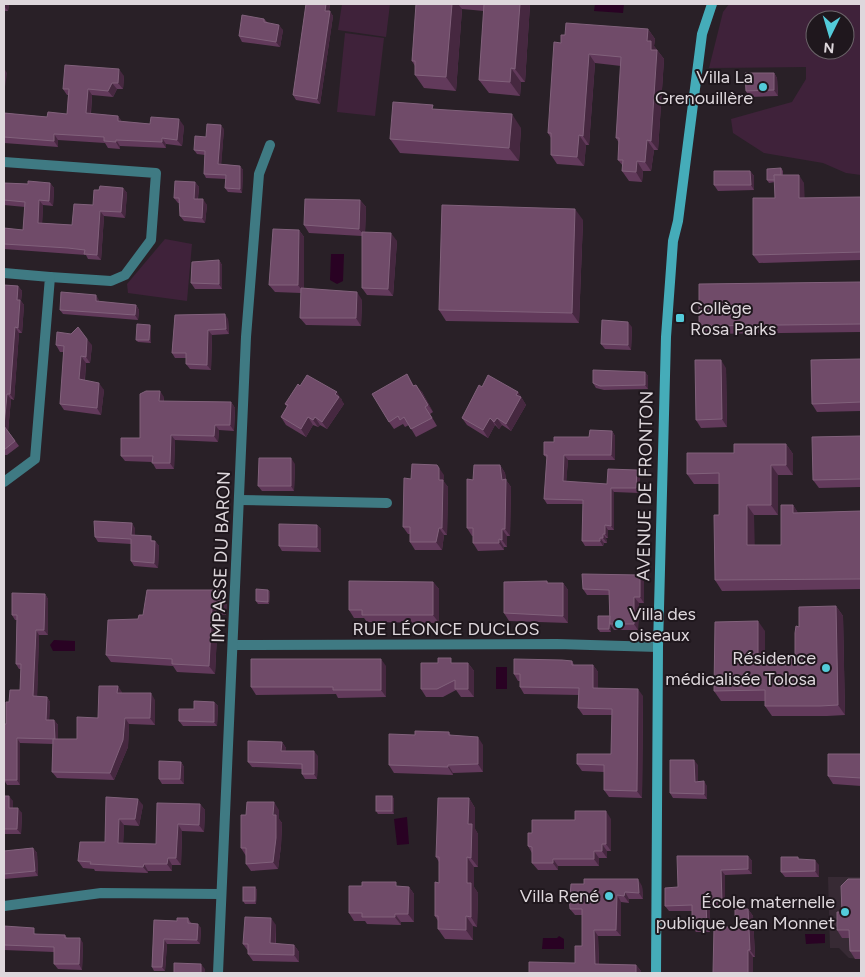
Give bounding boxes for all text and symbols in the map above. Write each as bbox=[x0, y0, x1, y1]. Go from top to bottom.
north arrow bbox=[805, 10, 855, 60]
text: N bbox=[823, 39, 835, 56]
place label: Villa La Grenouillère bbox=[655, 66, 753, 109]
marker: Villa La Grenouillère bbox=[757, 81, 769, 93]
place label: Collège Rosa Parks bbox=[690, 297, 776, 340]
marker: Collège Rosa Parks bbox=[674, 312, 686, 324]
street label: AVENUE DE FRONTON bbox=[632, 391, 658, 581]
street label: IMPASSE DU BARON bbox=[207, 471, 235, 643]
place label: Villa des oiseaux bbox=[629, 603, 696, 646]
street label: RUE LÉONCE DUCLOS bbox=[352, 618, 540, 640]
marker: Villa des oiseaux bbox=[613, 618, 625, 630]
place label: Résidence médicalisée Tolosa bbox=[665, 647, 816, 690]
marker: Résidence médicalisée Tolosa bbox=[820, 662, 832, 674]
place label: Villa René bbox=[520, 885, 599, 907]
marker: Villa René bbox=[603, 890, 615, 902]
place label: École maternelle publique Jean Monnet bbox=[656, 891, 835, 934]
marker: École maternelle publique Jean Monnet bbox=[839, 906, 851, 918]

